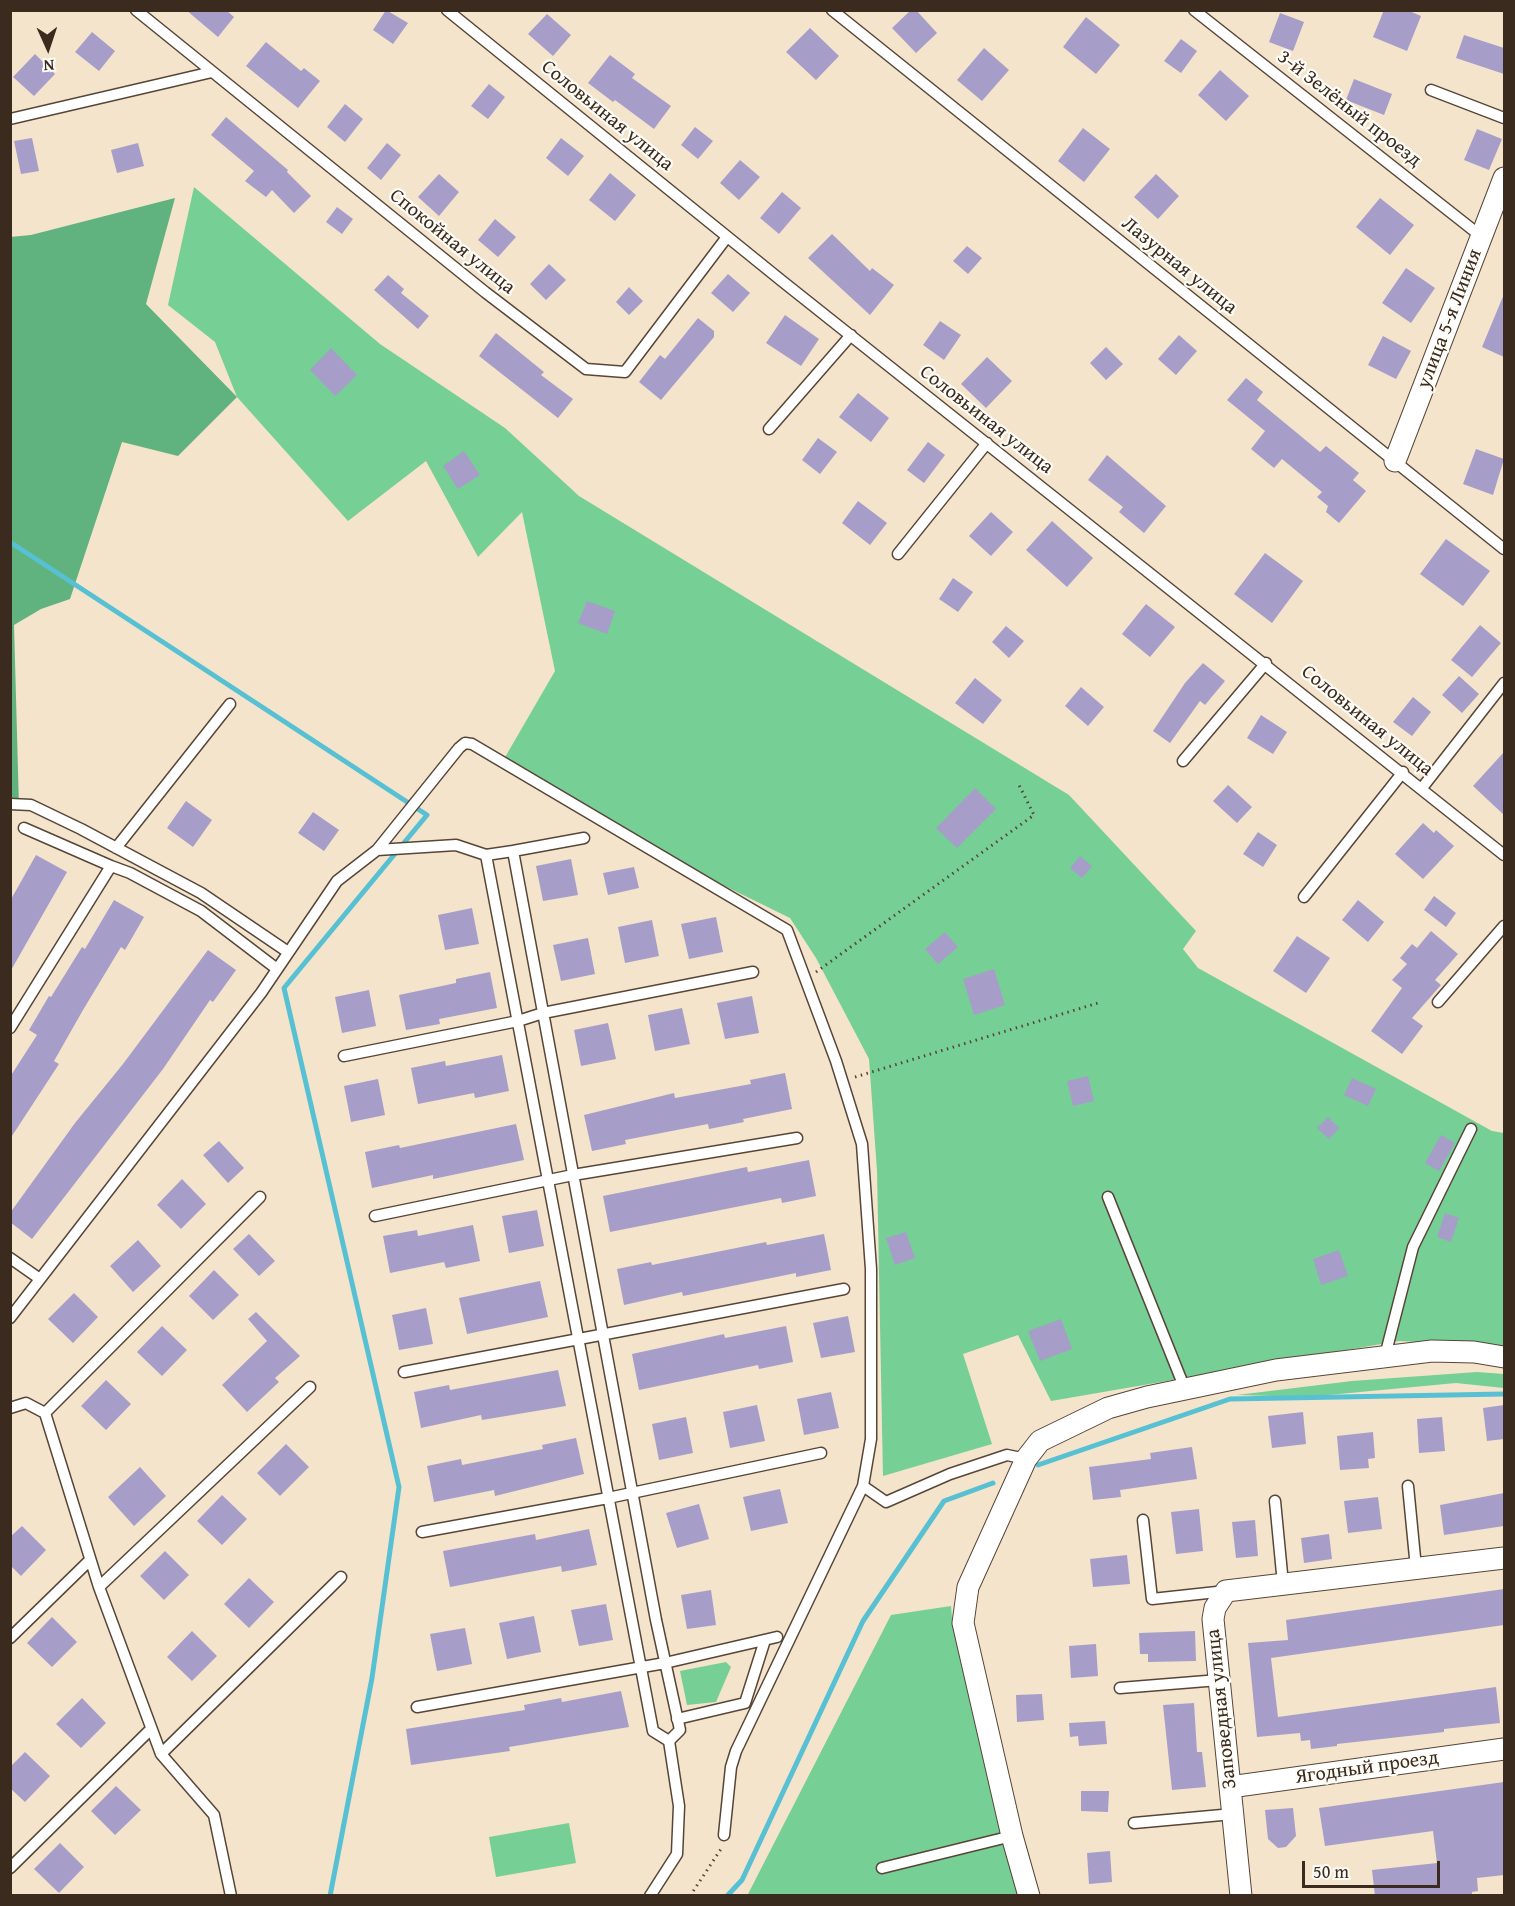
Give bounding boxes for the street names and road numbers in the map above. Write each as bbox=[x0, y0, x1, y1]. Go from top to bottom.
street label: 3-й Зелёный проезд bbox=[1272, 45, 1426, 173]
street label: Соловьиная улица bbox=[536, 55, 678, 177]
street label: Спокойная улица bbox=[384, 184, 520, 300]
street label: Лазурная улица bbox=[1116, 212, 1242, 320]
street label: улица 5-я Линия bbox=[1412, 246, 1488, 392]
street label: Соловьиная улица bbox=[914, 360, 1058, 480]
street label: Соловьиная улица bbox=[1296, 660, 1438, 782]
street label: Заповедная улица bbox=[1202, 1628, 1242, 1790]
street label: Ягодный проезд bbox=[1294, 1746, 1440, 1790]

